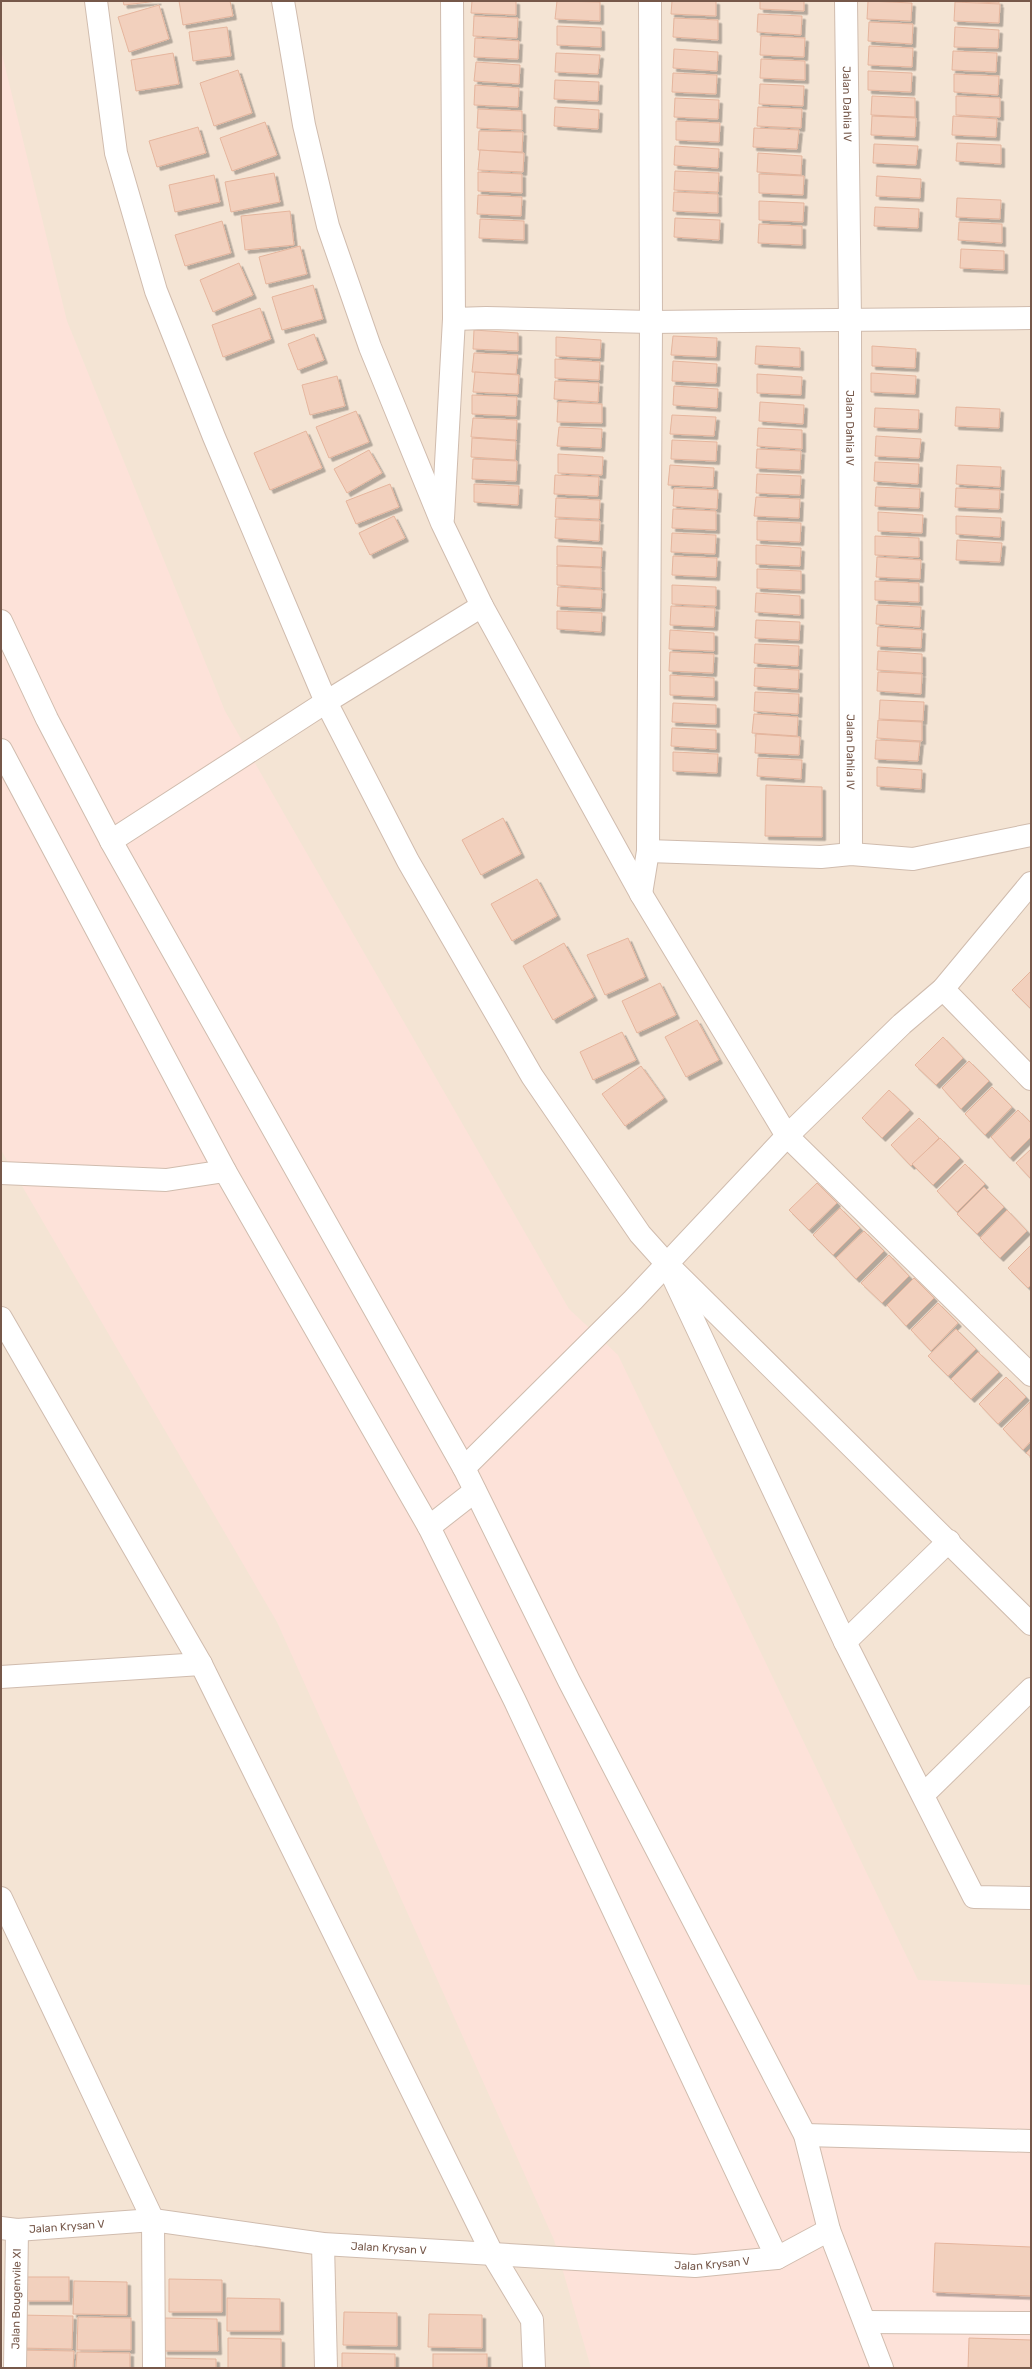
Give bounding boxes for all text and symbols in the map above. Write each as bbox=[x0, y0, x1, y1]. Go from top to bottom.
street label: Jalan Dahlia IV bbox=[840, 66, 854, 142]
street label: Jalan Dahlia IV bbox=[843, 390, 856, 466]
street label: Jalan Dahlia IV bbox=[844, 714, 857, 790]
street label: Jalan Krysan V bbox=[28, 2218, 105, 2236]
street label: Jalan Krysan V bbox=[350, 2240, 427, 2257]
street label: Jalan Bougenvile XI bbox=[9, 2248, 24, 2350]
street label: Jalan Krysan V bbox=[674, 2255, 751, 2273]

